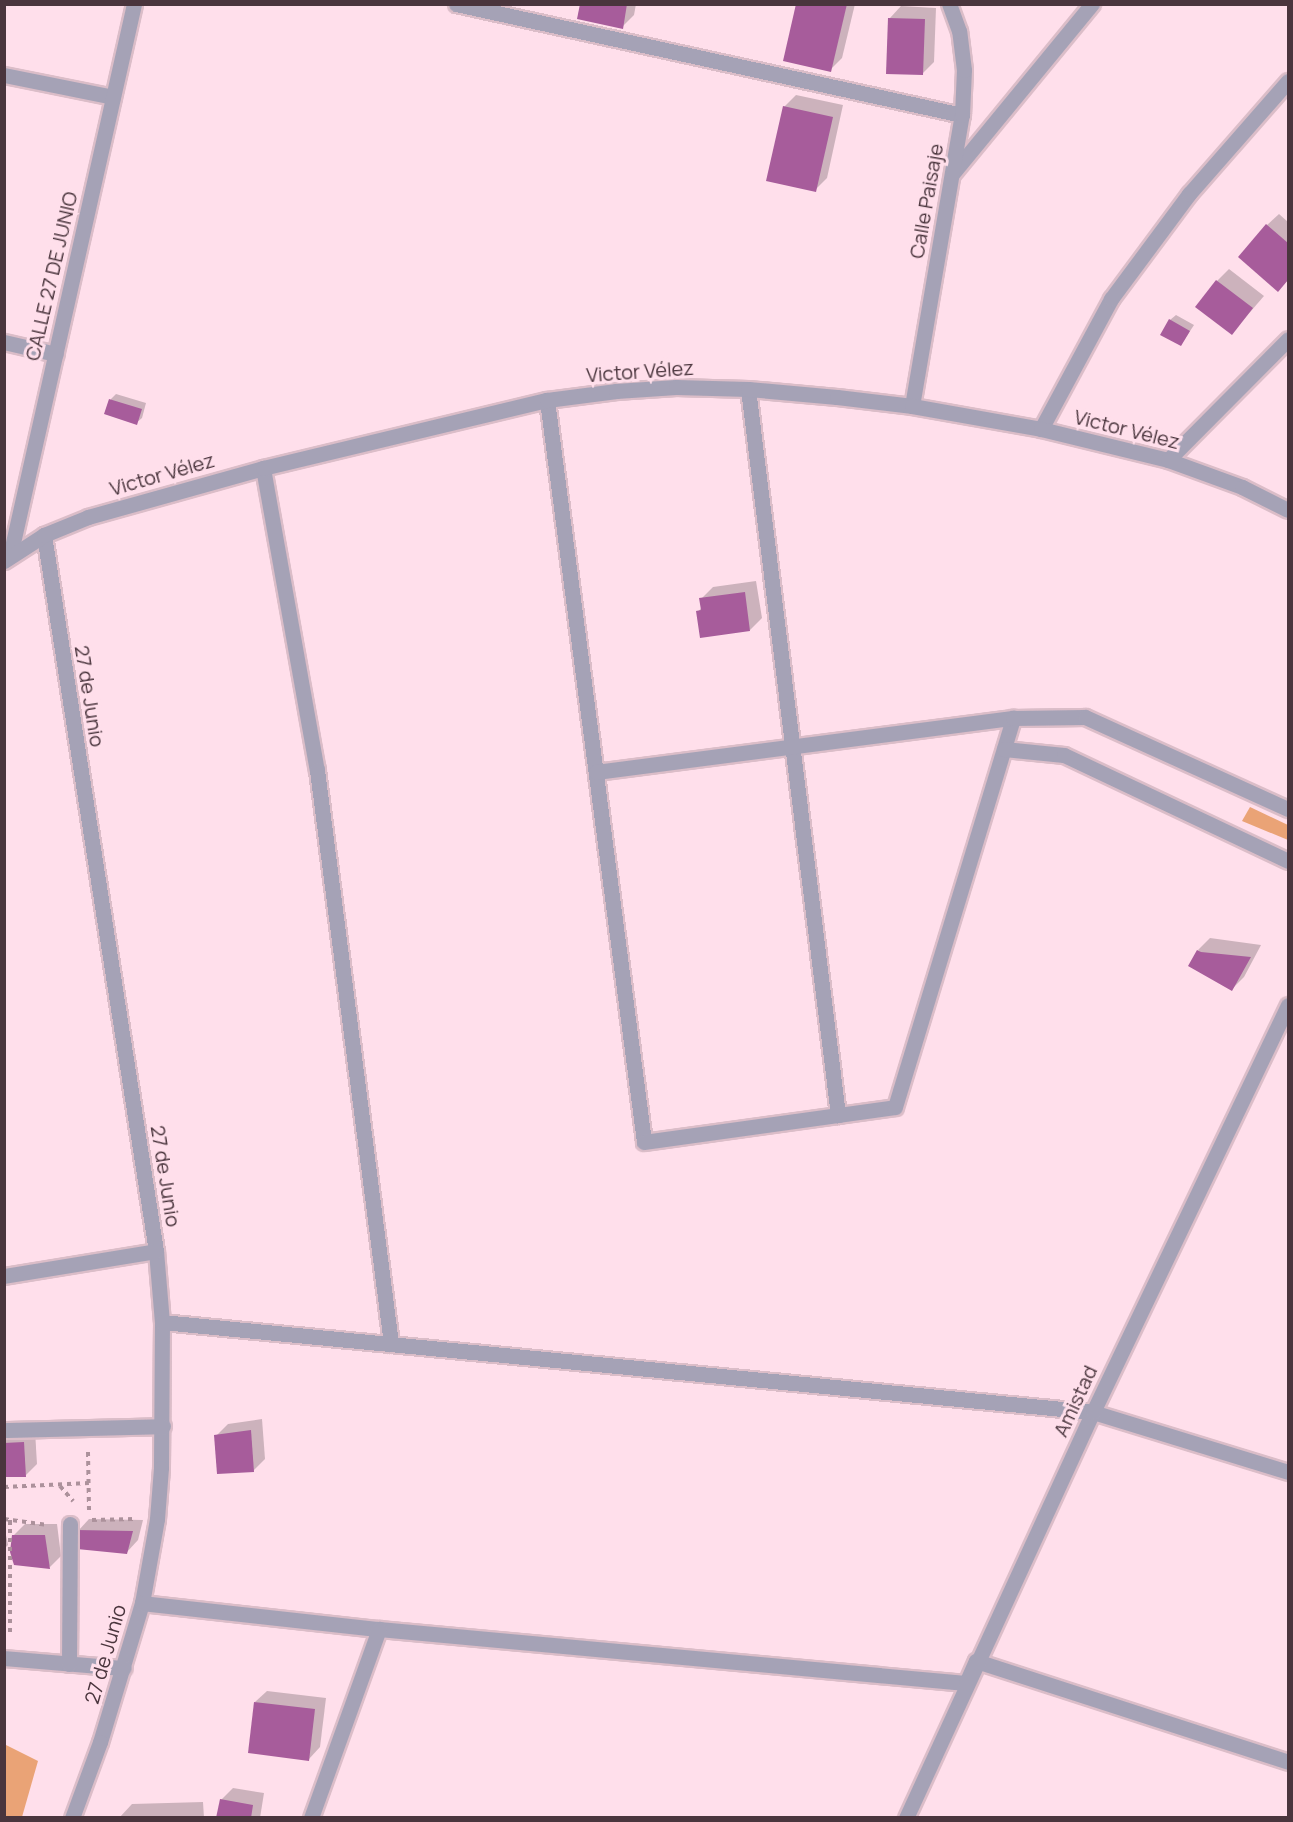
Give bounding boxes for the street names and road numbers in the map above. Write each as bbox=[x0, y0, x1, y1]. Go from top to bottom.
street label: Calle Paisaje bbox=[904, 142, 948, 260]
street label: CALLE 27 DE JUNIO bbox=[20, 189, 82, 363]
street label: Victor Vélez bbox=[585, 355, 695, 387]
street label: Victor Vélez bbox=[1072, 404, 1182, 454]
street label: Victor Vélez bbox=[107, 448, 217, 500]
street label: 27 de Junio bbox=[70, 643, 110, 749]
street label: 27 de Junio bbox=[146, 1123, 186, 1229]
street label: Amistad bbox=[1048, 1362, 1102, 1440]
street label: 27 de Junio bbox=[79, 1601, 131, 1707]

